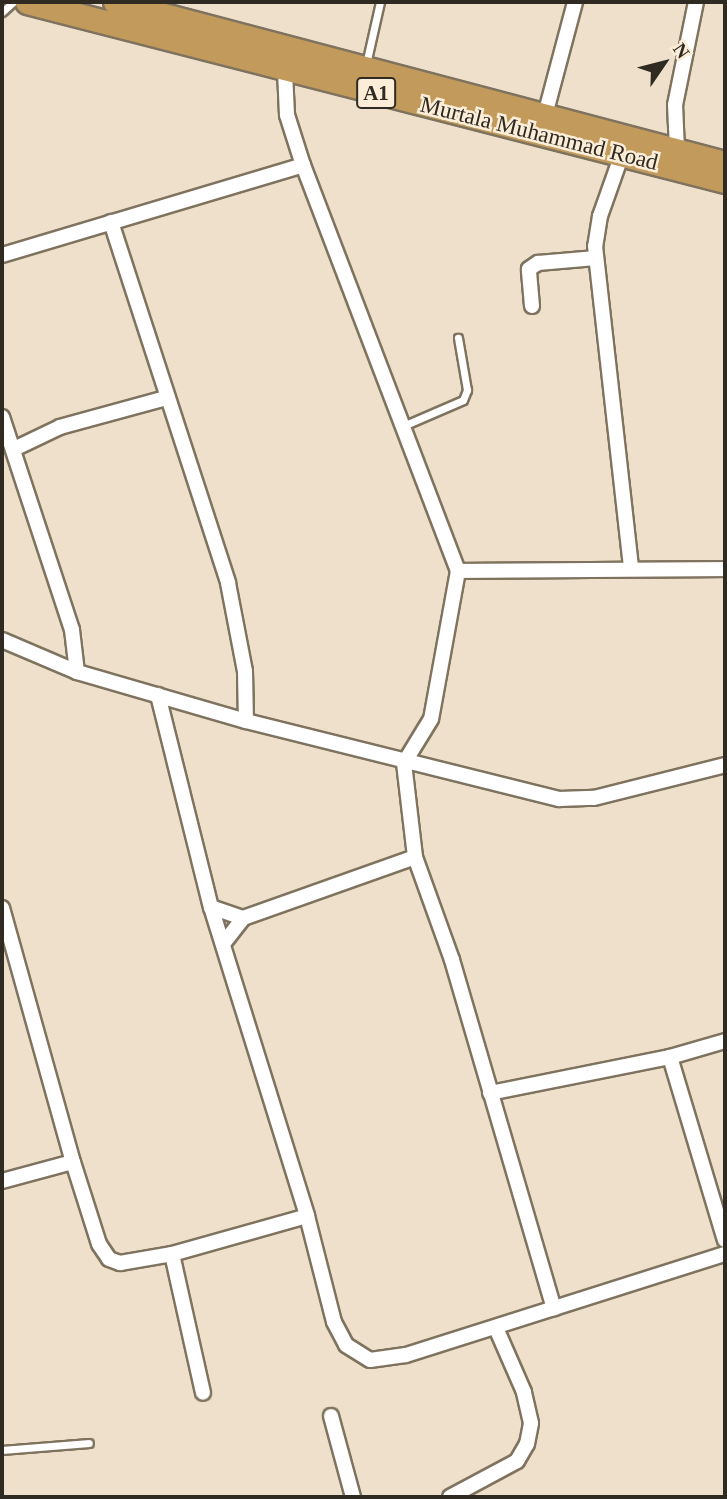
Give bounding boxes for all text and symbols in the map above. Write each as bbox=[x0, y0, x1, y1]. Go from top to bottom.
north arrow bbox=[629, 28, 699, 98]
text: N bbox=[669, 39, 694, 62]
road number: A1 bbox=[355, 76, 397, 110]
street label: Murtala Muhammad Road bbox=[417, 91, 661, 177]

